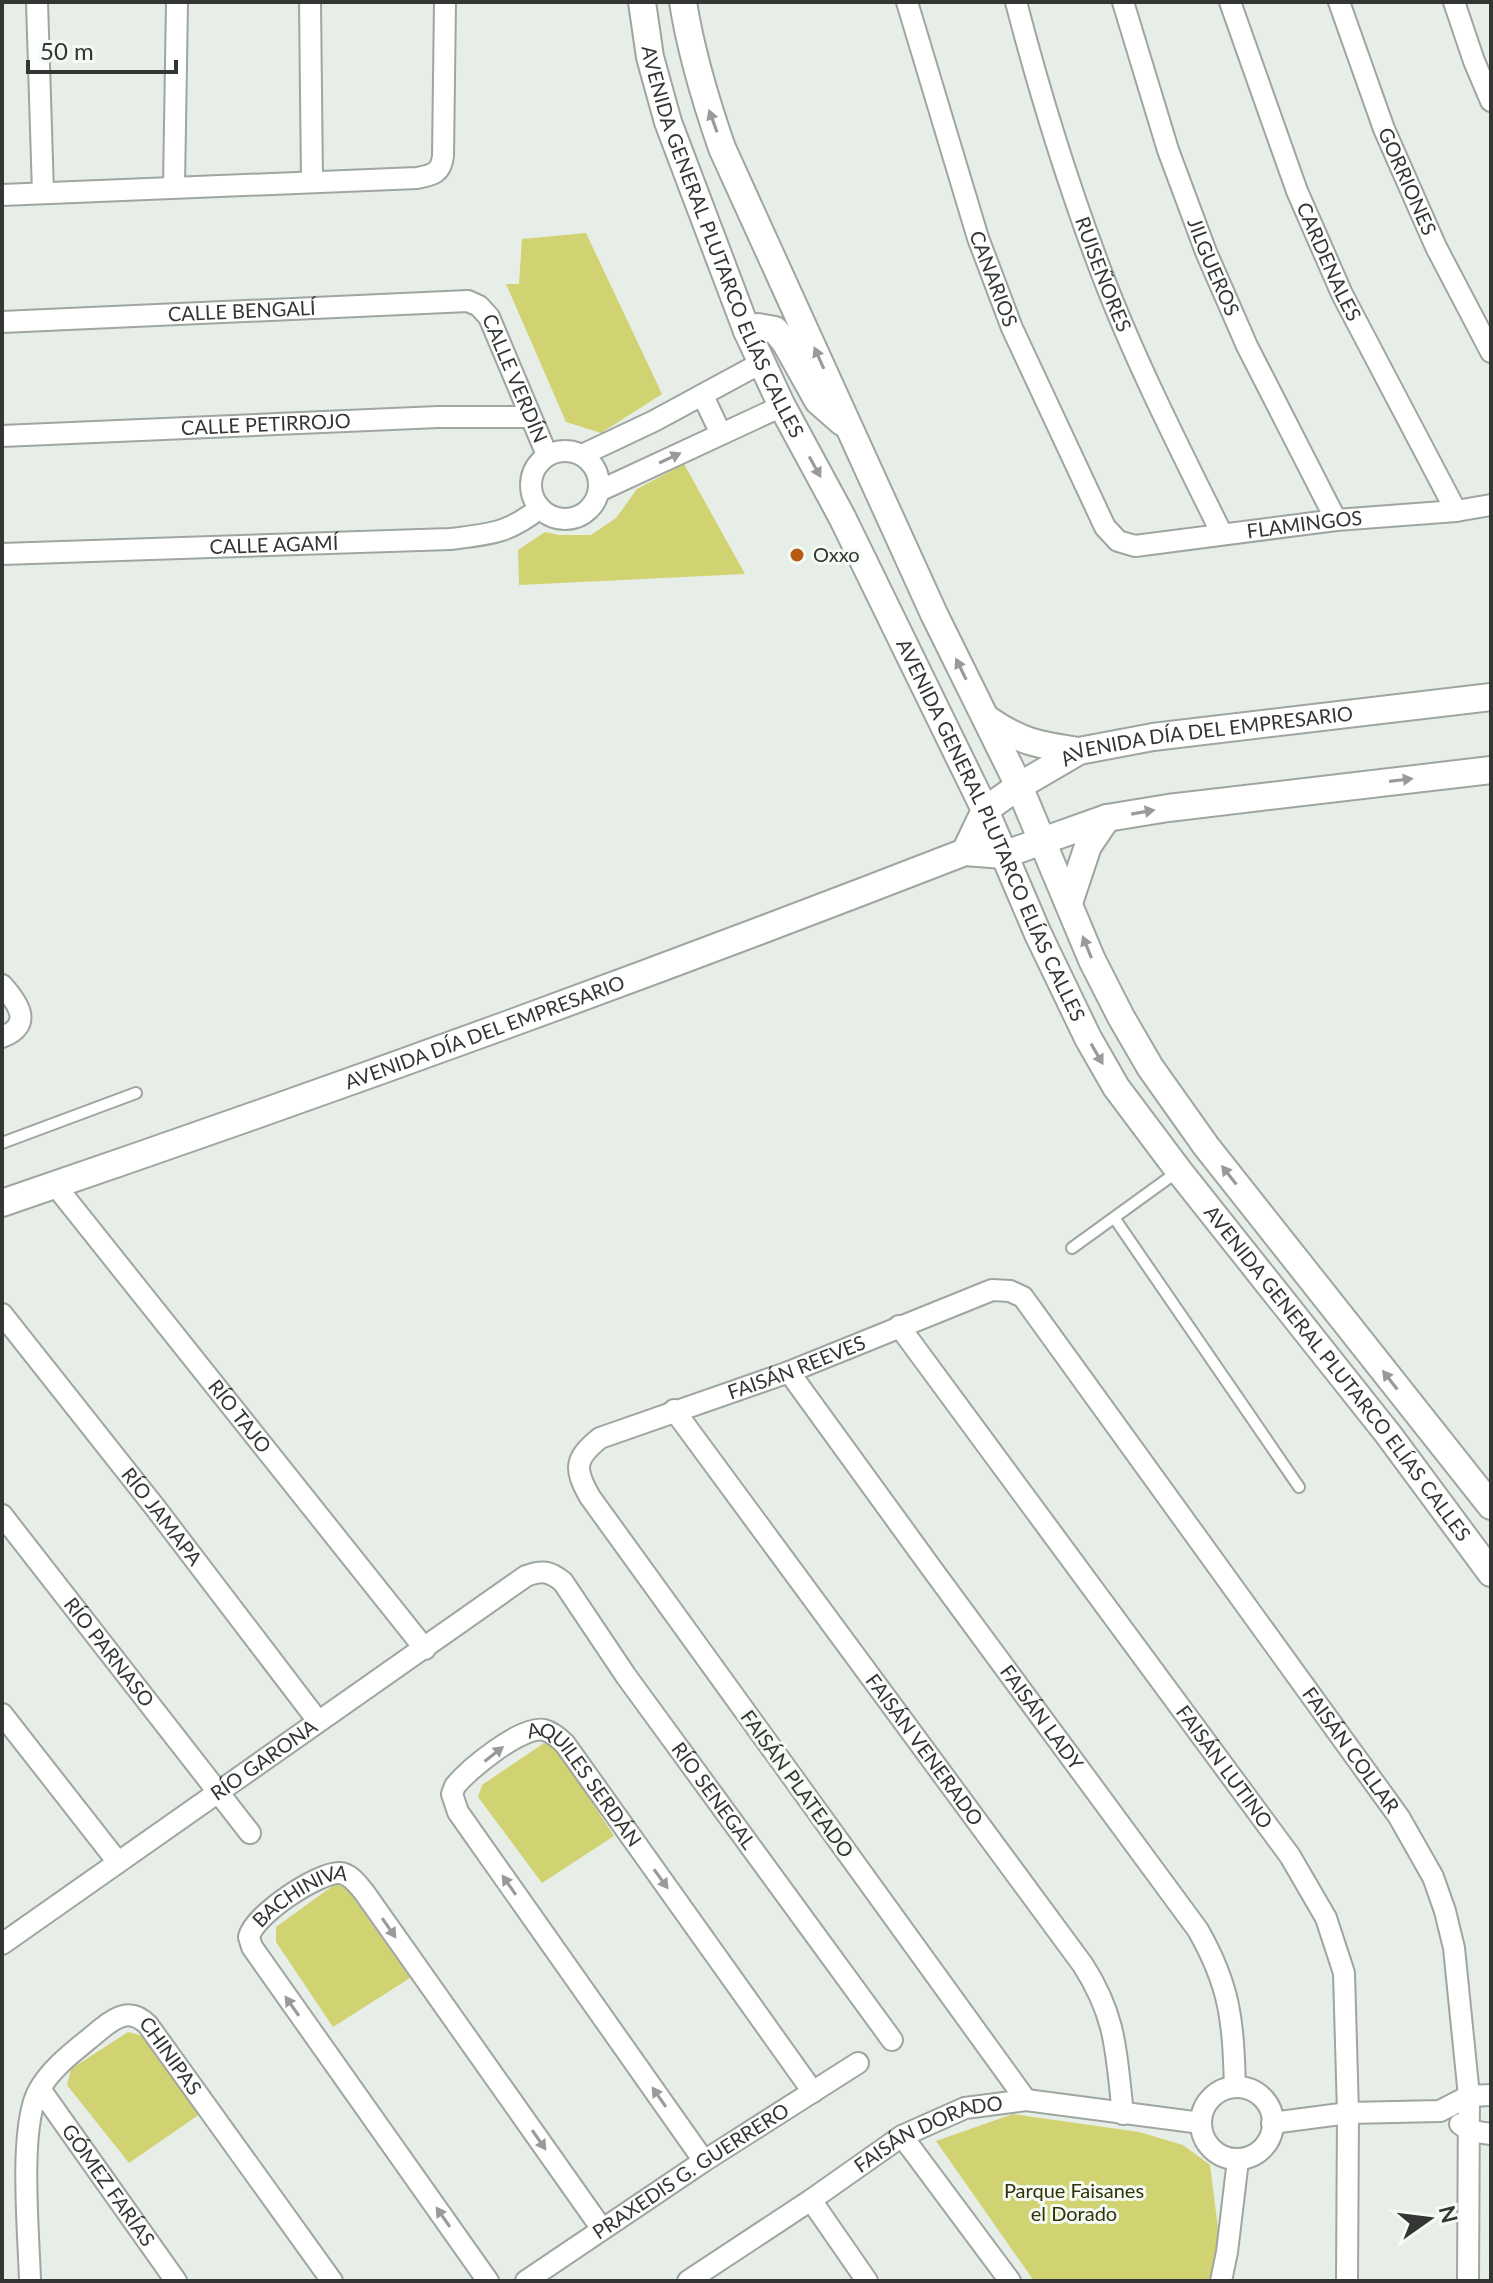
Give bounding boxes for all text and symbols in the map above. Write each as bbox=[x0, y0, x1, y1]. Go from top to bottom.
scale bar bbox=[28, 24, 176, 74]
text: 50 m bbox=[40, 36, 94, 65]
street label: AVENIDA GENERAL PLUTARCO ELÍAS CALLES bbox=[638, 44, 810, 441]
one-way arrow bbox=[706, 109, 718, 133]
street label: GORRIONES bbox=[1374, 124, 1442, 238]
street label: CARDENALES bbox=[1292, 198, 1367, 325]
street label: RUISEÑORES bbox=[1071, 213, 1137, 335]
street label: JILGUEROS bbox=[1183, 214, 1245, 319]
street label: CANARIOS bbox=[965, 228, 1023, 330]
street label: CALLE BENGALÍ bbox=[167, 295, 318, 326]
street label: CALLE VERDÍN bbox=[478, 310, 553, 446]
one-way arrow bbox=[812, 347, 825, 370]
street label: CALLE PETIRROJO bbox=[180, 408, 351, 439]
one-way arrow bbox=[658, 451, 681, 465]
one-way arrow bbox=[808, 455, 821, 478]
street label: FLAMINGOS bbox=[1245, 505, 1363, 542]
street label: CALLE AGAMÍ bbox=[209, 530, 340, 558]
place label: Oxxo bbox=[813, 542, 860, 566]
marker: Oxxo bbox=[788, 546, 806, 564]
street label: AVENIDA GENERAL PLUTARCO ELÍAS CALLES bbox=[892, 634, 1091, 1025]
one-way arrow bbox=[954, 657, 968, 680]
street label: AVENIDA DÍA DEL EMPRESARIO bbox=[1055, 700, 1354, 770]
one-way arrow bbox=[1389, 773, 1414, 786]
one-way arrow bbox=[1131, 805, 1156, 818]
one-way arrow bbox=[1080, 935, 1093, 959]
street label: AVENIDA DÍA DEL EMPRESARIO bbox=[341, 969, 628, 1093]
one-way arrow bbox=[1090, 1043, 1104, 1065]
one-way arrow bbox=[1222, 1165, 1238, 1185]
street label: AVENIDA GENERAL PLUTARCO ELÍAS CALLES bbox=[1200, 1200, 1476, 1545]
street label: FAISÁN REEVES bbox=[724, 1329, 869, 1404]
one-way arrow bbox=[1382, 1370, 1399, 1390]
street label: RÍO TAJO bbox=[204, 1374, 277, 1457]
street label: RÍO JAMAPA bbox=[117, 1462, 208, 1570]
street label: RÍO PARNASO bbox=[60, 1592, 160, 1711]
street label: FAISÁN LADY bbox=[996, 1660, 1089, 1775]
street label: FAISÁN VENERADO bbox=[861, 1669, 989, 1830]
street label: FAISÁN COLLAR bbox=[1298, 1682, 1405, 1818]
street label: FAISÁN LUTINO bbox=[1172, 1700, 1278, 1833]
street label: FAISÁN PLATEADO bbox=[736, 1705, 859, 1862]
street label: RÍO GARONA bbox=[205, 1713, 322, 1805]
street label: AQUILES SERDÁN bbox=[524, 1716, 647, 1851]
street label: RÍO SENEGAL bbox=[667, 1737, 761, 1853]
one-way arrow bbox=[484, 1746, 504, 1762]
street label: BACHINIVA bbox=[247, 1859, 349, 1931]
one-way arrow bbox=[653, 1869, 668, 1890]
one-way arrow bbox=[502, 1874, 517, 1895]
one-way arrow bbox=[381, 1917, 396, 1938]
one-way arrow bbox=[285, 1995, 300, 2016]
street label: CHINIPAS bbox=[135, 2011, 207, 2099]
one-way arrow bbox=[652, 2087, 667, 2108]
street label: FAISÁN DORADO bbox=[849, 2090, 1004, 2177]
street label: PRAXEDIS G. GUERRERO bbox=[588, 2097, 793, 2244]
street label: GÓMEZ FARÍAS bbox=[58, 2119, 160, 2250]
one-way arrow bbox=[531, 2130, 546, 2151]
park label: Parque Faisanes el Dorado bbox=[1004, 2178, 1144, 2225]
north arrow bbox=[1389, 2179, 1469, 2259]
text: N bbox=[1434, 2203, 1464, 2226]
one-way arrow bbox=[435, 2207, 451, 2228]

